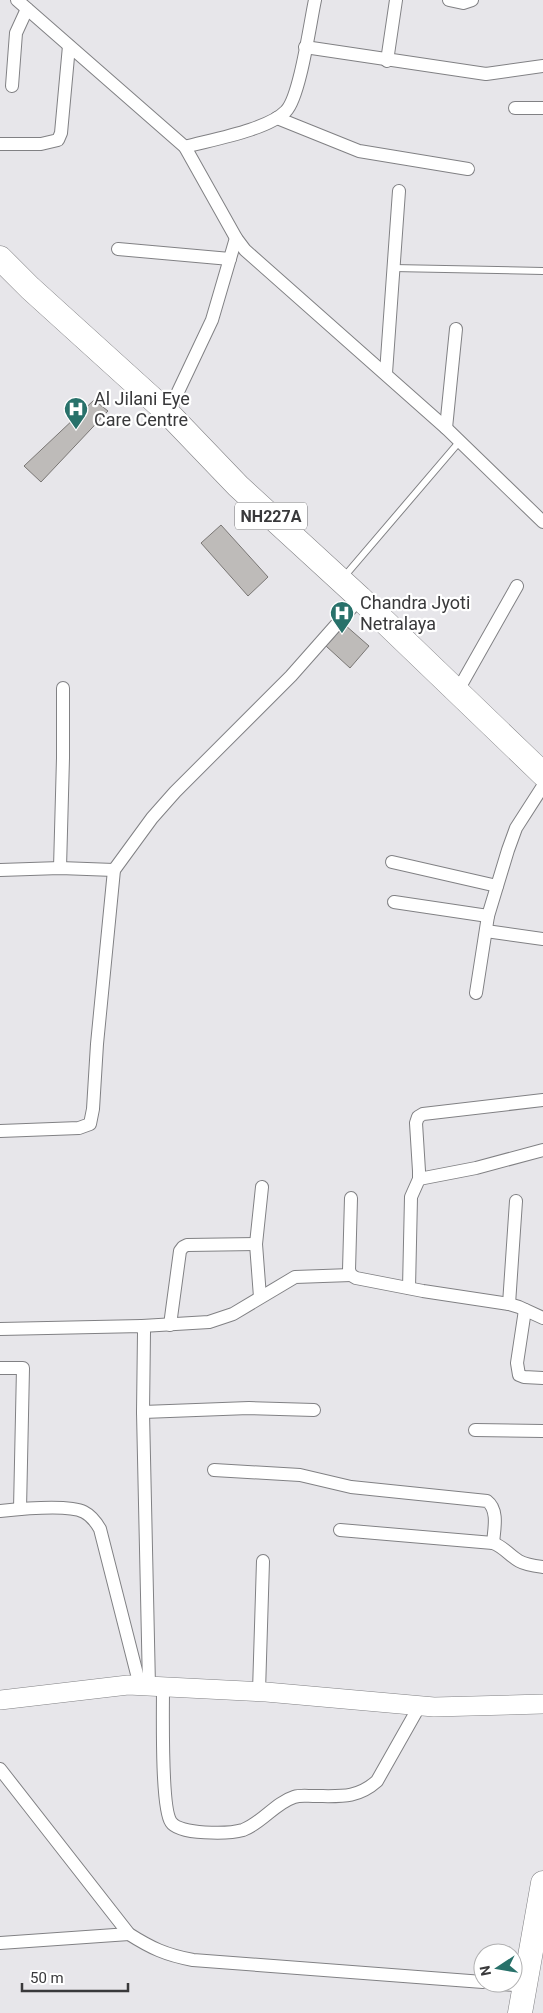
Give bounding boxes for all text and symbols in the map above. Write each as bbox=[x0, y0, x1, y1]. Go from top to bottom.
place label: Al Jilani Eye Care Centre bbox=[94, 388, 190, 430]
hospital icon: Al Jilani Eye Care Centre bbox=[63, 396, 89, 430]
road number: NH227A bbox=[235, 502, 307, 530]
place label: Chandra Jyoti Netralaya bbox=[360, 592, 470, 634]
hospital icon: Chandra Jyoti Netralaya bbox=[329, 600, 355, 634]
north arrow bbox=[473, 1943, 523, 1993]
scale bar bbox=[22, 1960, 129, 1992]
text: N bbox=[476, 1964, 494, 1977]
text: 50 m bbox=[30, 1969, 64, 1987]

